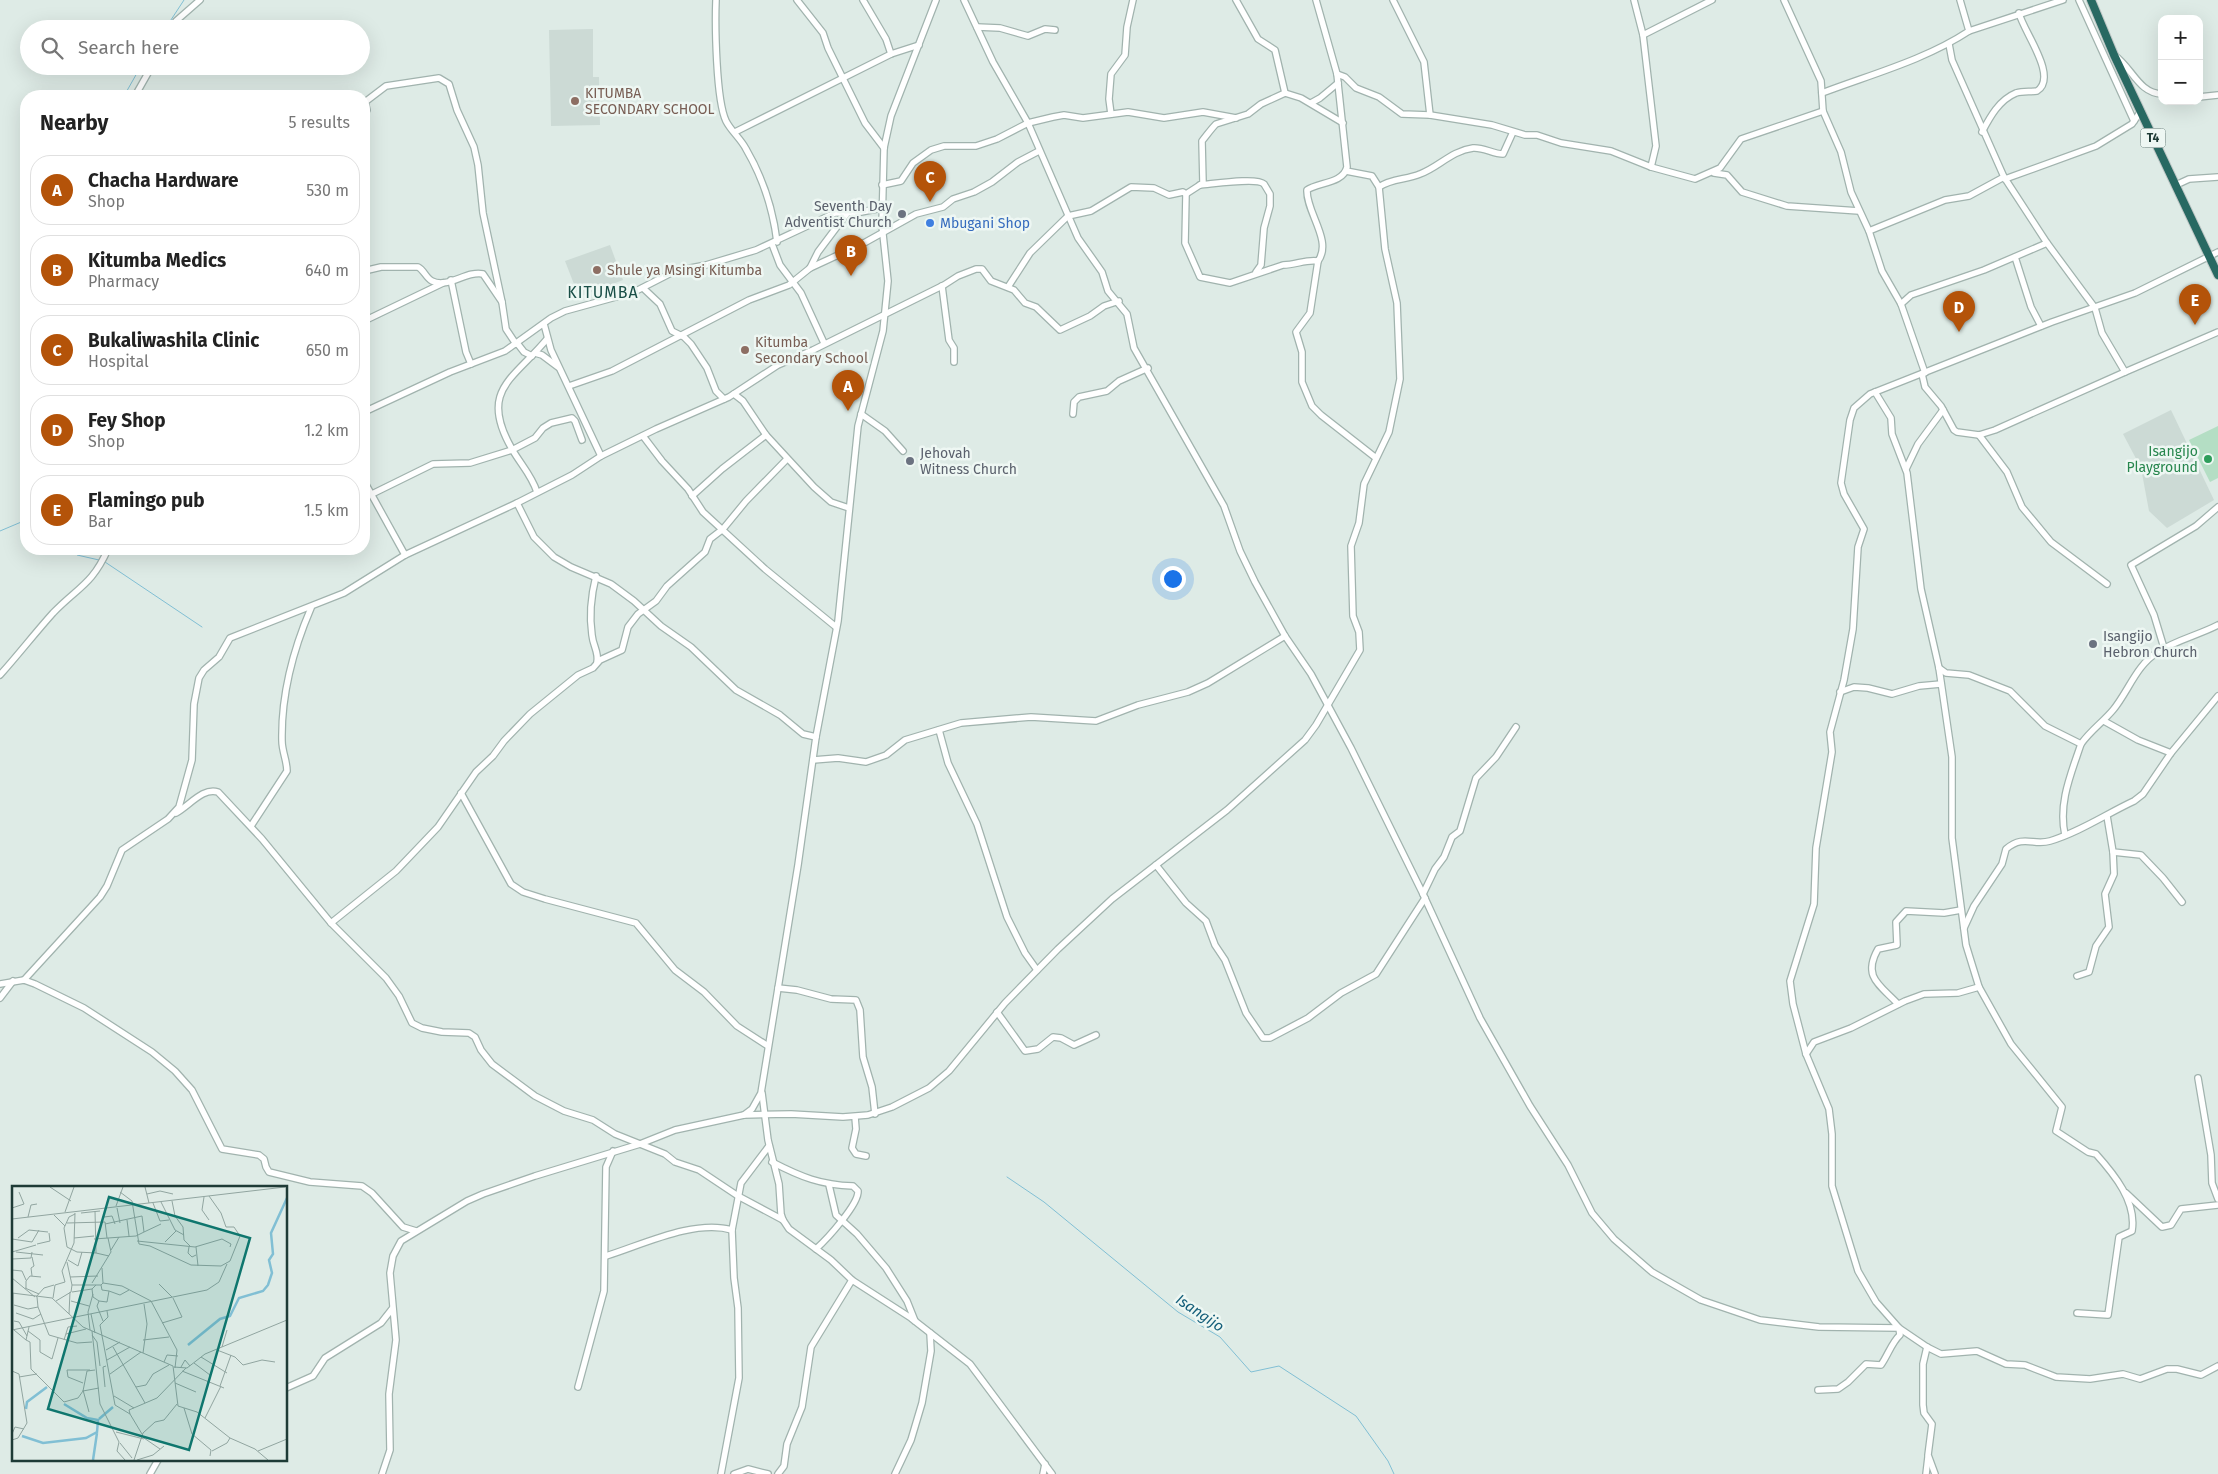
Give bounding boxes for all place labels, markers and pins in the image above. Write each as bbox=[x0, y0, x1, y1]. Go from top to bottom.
place label: KITUMBA SECONDARY SCHOOL bbox=[585, 85, 715, 118]
marker: KITUMBA SECONDARY SCHOOL bbox=[569, 95, 581, 107]
pin: C bbox=[914, 161, 946, 202]
place label: Seventh Day Adventist Church bbox=[785, 198, 892, 231]
marker: Seventh Day Adventist Church bbox=[896, 208, 908, 220]
place label: Mbugani Shop bbox=[940, 215, 1030, 232]
marker: Mbugani Shop bbox=[924, 217, 936, 229]
pin: B bbox=[835, 235, 867, 276]
place label: Shule ya Msingi Kitumba bbox=[607, 262, 762, 279]
marker: Shule ya Msingi Kitumba bbox=[591, 264, 603, 276]
pin: E bbox=[2179, 284, 2211, 325]
pin: D bbox=[1943, 291, 1975, 332]
place label: Kitumba Secondary School bbox=[755, 334, 868, 367]
marker: Kitumba Secondary School bbox=[739, 344, 751, 356]
pin: A bbox=[832, 370, 864, 411]
place label: Isangijo Playground bbox=[2127, 443, 2198, 476]
place label: Jehovah Witness Church bbox=[920, 445, 1017, 478]
marker: Isangijo Playground bbox=[2202, 453, 2214, 465]
marker: Jehovah Witness Church bbox=[904, 455, 916, 467]
place label: Isangijo Hebron Church bbox=[2103, 628, 2197, 661]
marker: Isangijo Hebron Church bbox=[2087, 638, 2099, 650]

